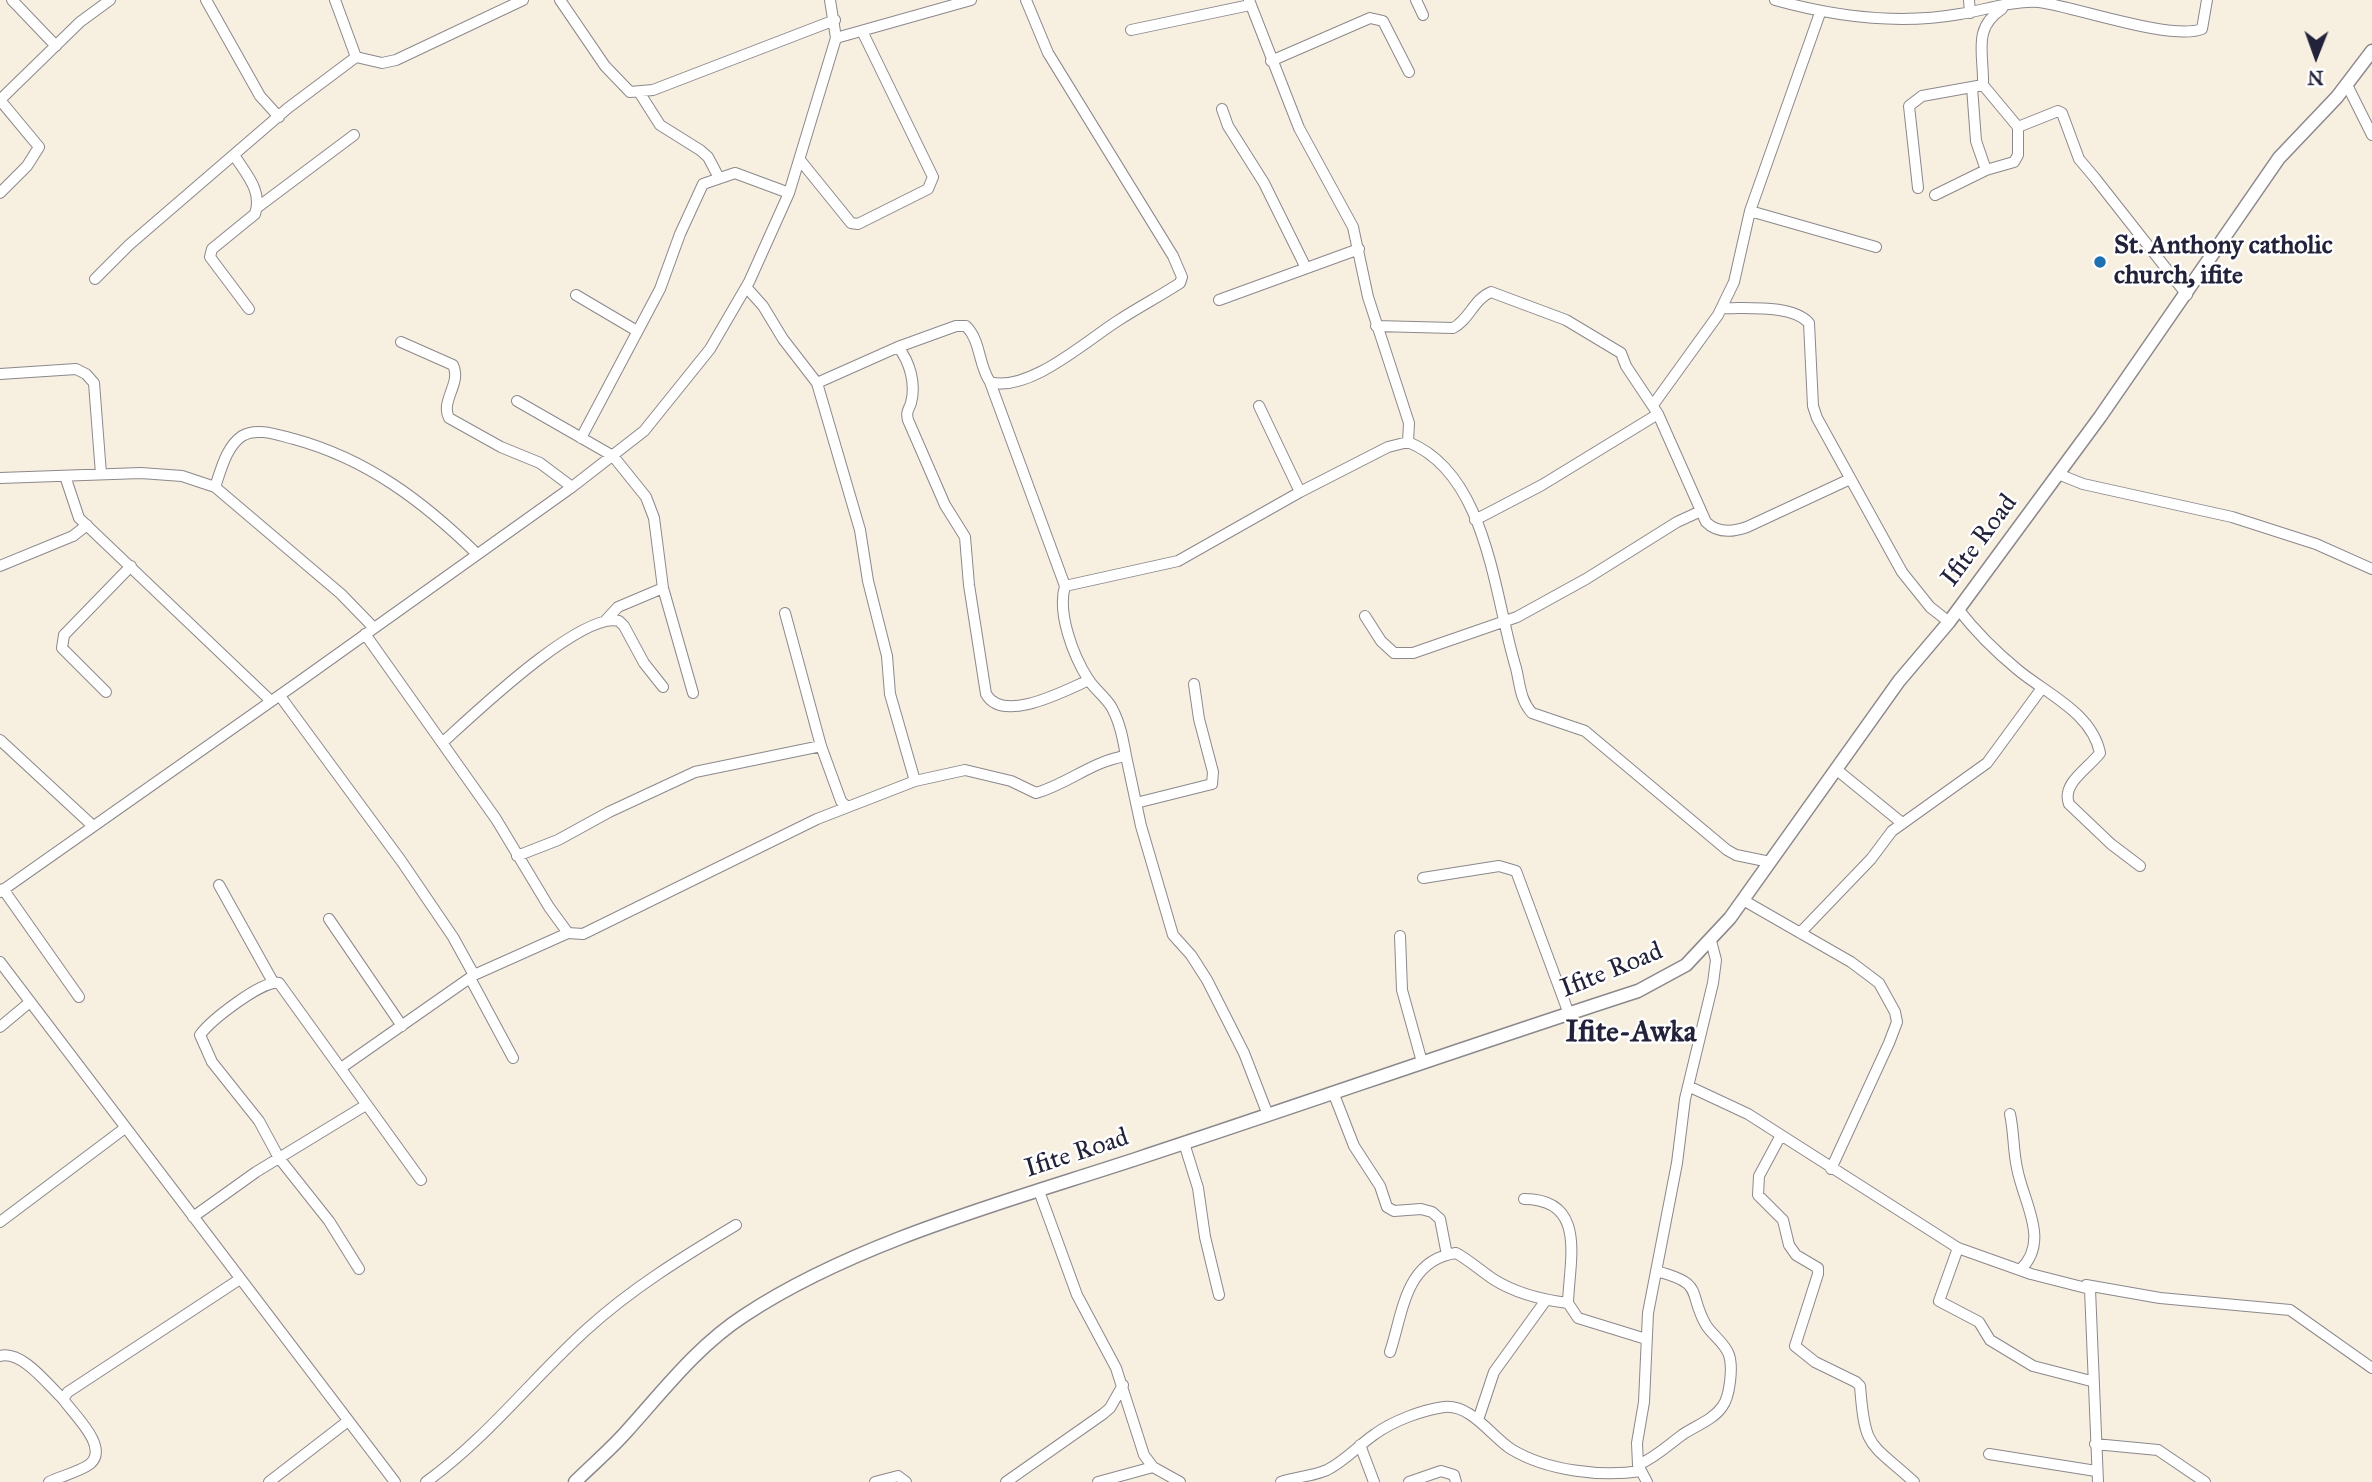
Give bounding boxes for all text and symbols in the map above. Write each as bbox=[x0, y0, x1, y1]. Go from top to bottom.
north arrow bbox=[2281, 21, 2351, 91]
text: N bbox=[2307, 66, 2324, 89]
place label: St. Anthony catholic church, ifite bbox=[2114, 231, 2333, 292]
marker: St. Anthony catholic church, ifite bbox=[2092, 254, 2108, 270]
street label: Ifite Road bbox=[1935, 489, 2025, 593]
street label: Ifite Road bbox=[1556, 936, 1668, 1006]
district label: Ifite-Awka bbox=[1566, 1016, 1696, 1052]
street label: Ifite Road bbox=[1021, 1123, 1133, 1185]

